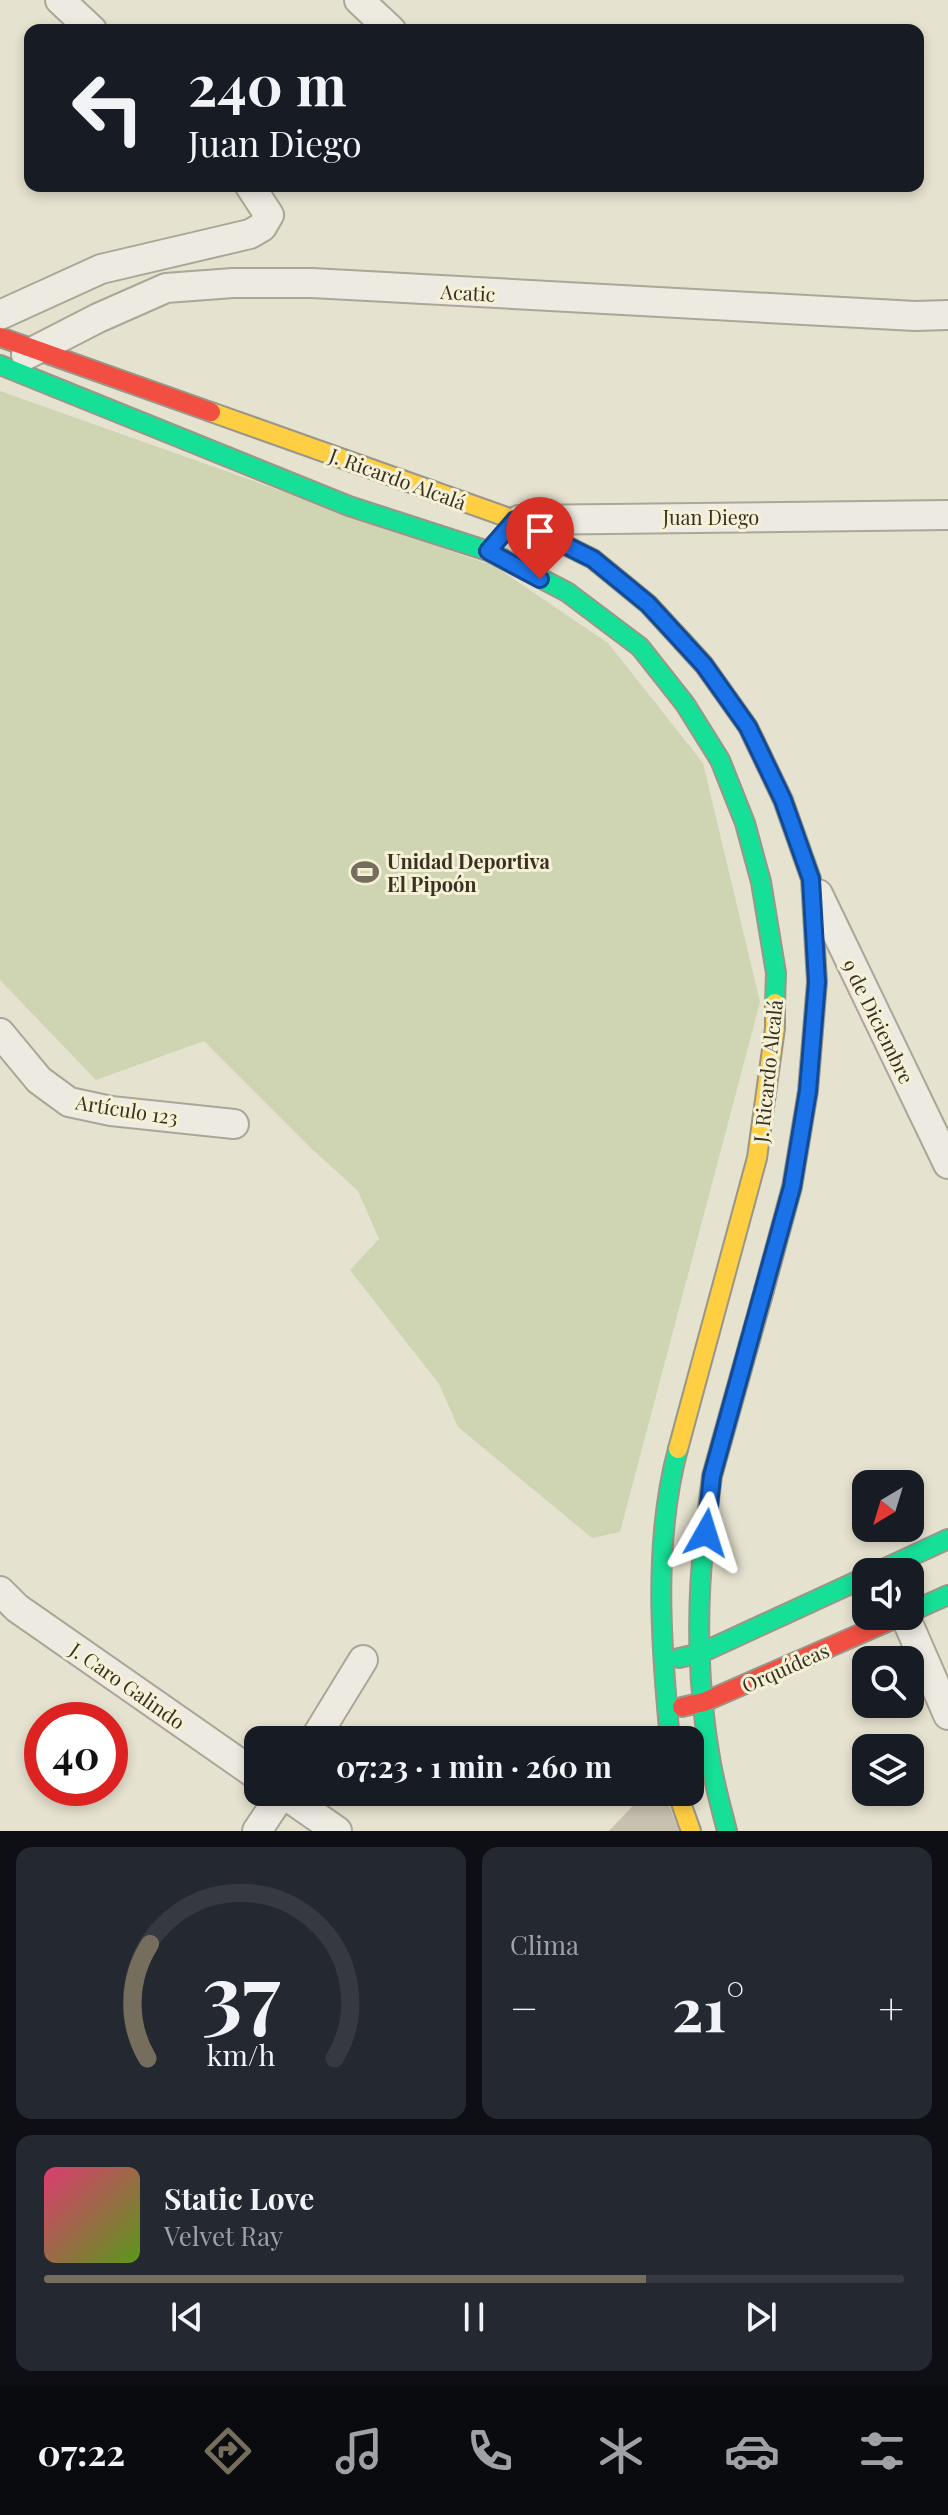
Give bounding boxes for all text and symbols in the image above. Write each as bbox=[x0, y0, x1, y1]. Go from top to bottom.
text: 240 m bbox=[188, 46, 347, 121]
icon: left bbox=[56, 56, 160, 160]
text: Juan Diego bbox=[188, 118, 362, 166]
street label: Acatic bbox=[439, 277, 496, 307]
street label: J. Ricardo Alcalá bbox=[325, 440, 470, 515]
pin bbox=[506, 497, 574, 579]
street label: Juan Diego bbox=[662, 503, 759, 530]
icon: arrive bbox=[518, 509, 562, 553]
place label: Unidad Deportiva El Pipoón bbox=[387, 847, 550, 897]
sports icon: Unidad Deportiva El Pipoón bbox=[350, 857, 380, 887]
street label: 9 de Diciembre bbox=[837, 954, 921, 1088]
street label: J. Ricardo Alcalá bbox=[746, 998, 788, 1145]
street label: Artículo 123 bbox=[73, 1087, 180, 1130]
north arrow bbox=[852, 1470, 924, 1542]
map controls bbox=[852, 1470, 924, 1806]
position arrow bbox=[664, 1491, 748, 1575]
button: sound bbox=[852, 1558, 924, 1630]
street label: J. Caro Galindo bbox=[64, 1635, 191, 1735]
street label: Orquídeas bbox=[737, 1636, 833, 1698]
button: search bbox=[852, 1646, 924, 1718]
speed limit sign: 40 bbox=[24, 1702, 128, 1806]
button: layers bbox=[852, 1734, 924, 1806]
text: 07:23 · 1 min · 260 m bbox=[336, 1746, 612, 1786]
text: Clima bbox=[510, 1927, 579, 1962]
text: 37 bbox=[202, 1935, 280, 2046]
text: 21° bbox=[672, 1967, 745, 2047]
text: − bbox=[510, 1977, 538, 2036]
text: + bbox=[878, 1977, 904, 2036]
text: km/h bbox=[207, 2035, 275, 2073]
text: Static Love bbox=[164, 2178, 314, 2218]
text: Velvet Ray bbox=[164, 2218, 283, 2253]
icon: previous bbox=[165, 2295, 209, 2339]
icon: pause bbox=[452, 2295, 496, 2339]
icon: next bbox=[739, 2295, 783, 2339]
icon: directions bbox=[200, 2423, 256, 2479]
icon: music bbox=[331, 2423, 387, 2479]
icon: phone bbox=[462, 2423, 518, 2479]
icon: climate bbox=[593, 2423, 649, 2479]
icon: car bbox=[724, 2423, 780, 2479]
icon: filters bbox=[854, 2423, 910, 2479]
text: 07:22 bbox=[37, 2427, 125, 2475]

